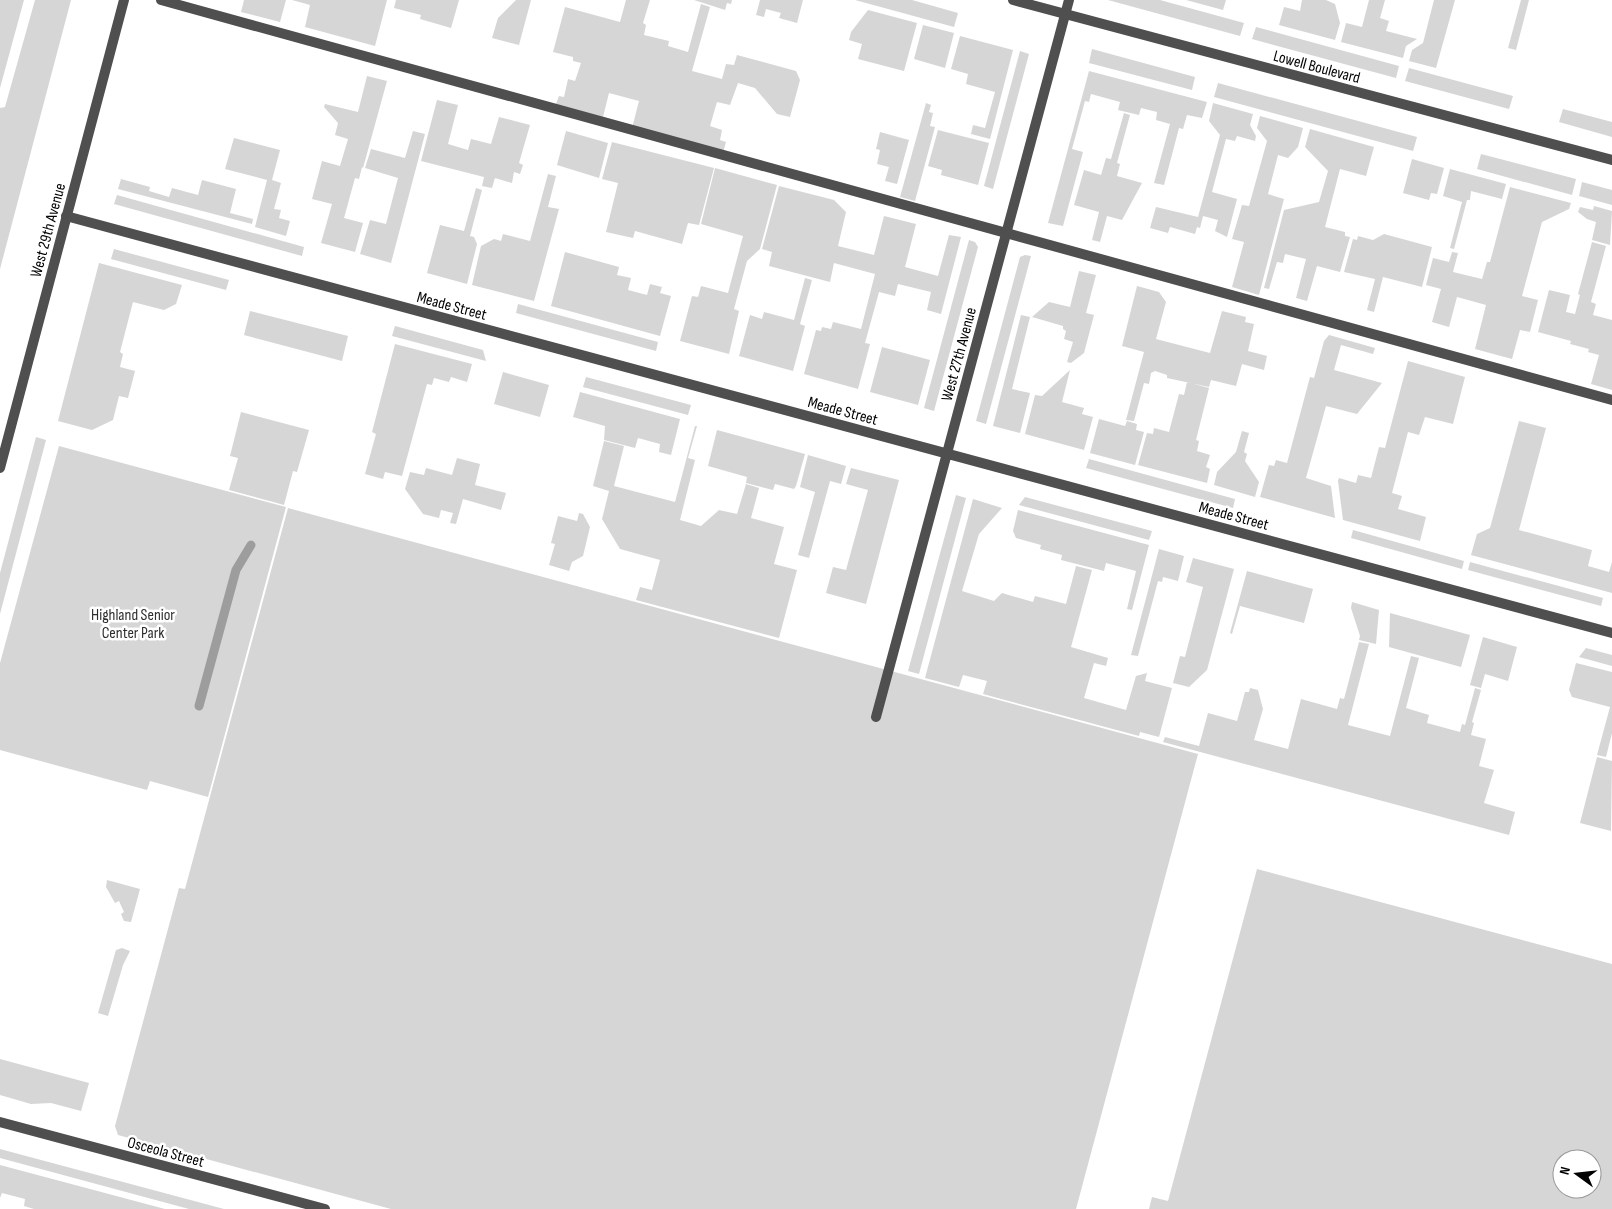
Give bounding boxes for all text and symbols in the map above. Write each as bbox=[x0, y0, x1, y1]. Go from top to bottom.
street label: Lowell Boulevard bbox=[1271, 47, 1362, 88]
street label: West 29th Avenue bbox=[27, 181, 70, 280]
street label: Meade Street bbox=[415, 288, 489, 325]
street label: West 27th Avenue bbox=[938, 305, 981, 403]
street label: Meade Street bbox=[806, 393, 880, 430]
street label: Meade Street bbox=[1197, 498, 1271, 535]
park label: Highland Senior Center Park bbox=[91, 606, 175, 643]
street label: Osceola Street bbox=[125, 1133, 206, 1172]
north arrow bbox=[1552, 1149, 1602, 1199]
text: N bbox=[1556, 1165, 1574, 1177]

